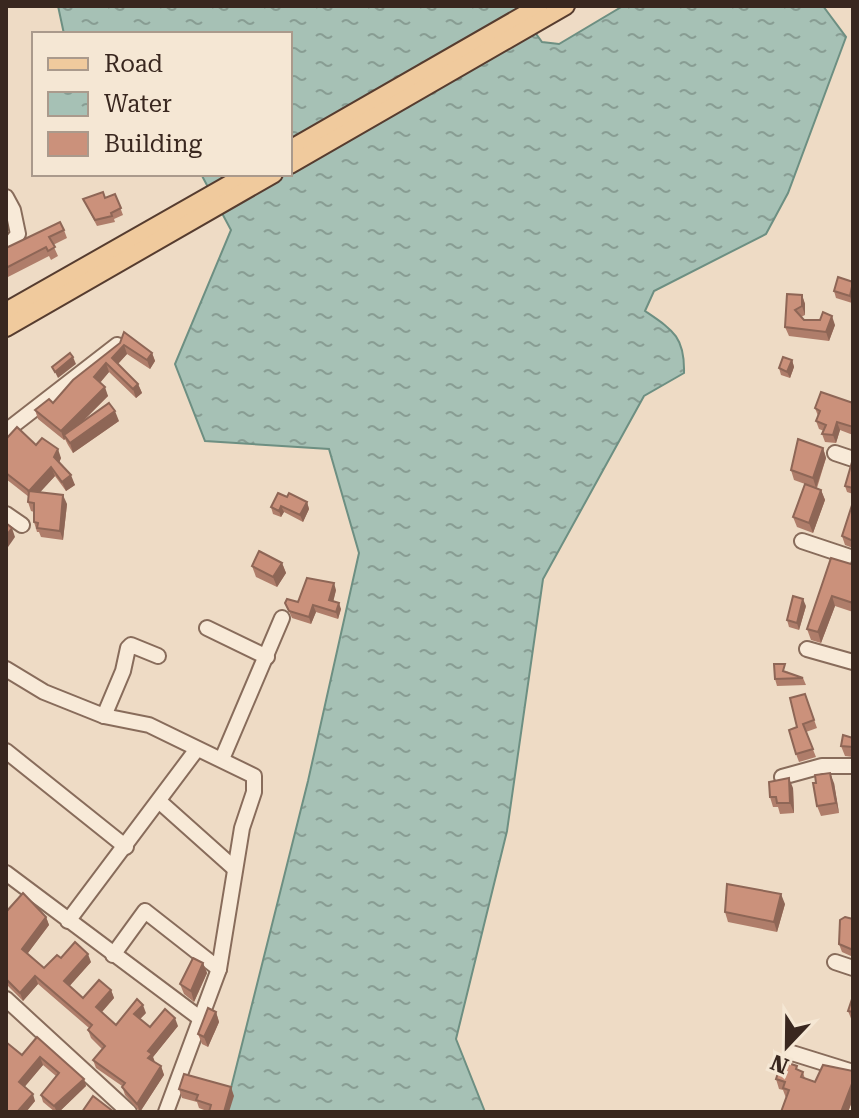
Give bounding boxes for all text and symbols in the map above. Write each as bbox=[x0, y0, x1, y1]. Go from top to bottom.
legend bbox=[32, 32, 292, 176]
text: Road bbox=[104, 50, 163, 78]
text: Water bbox=[104, 90, 172, 118]
text: Building bbox=[104, 130, 202, 158]
north arrow bbox=[747, 1006, 827, 1086]
text: N bbox=[767, 1049, 792, 1079]

